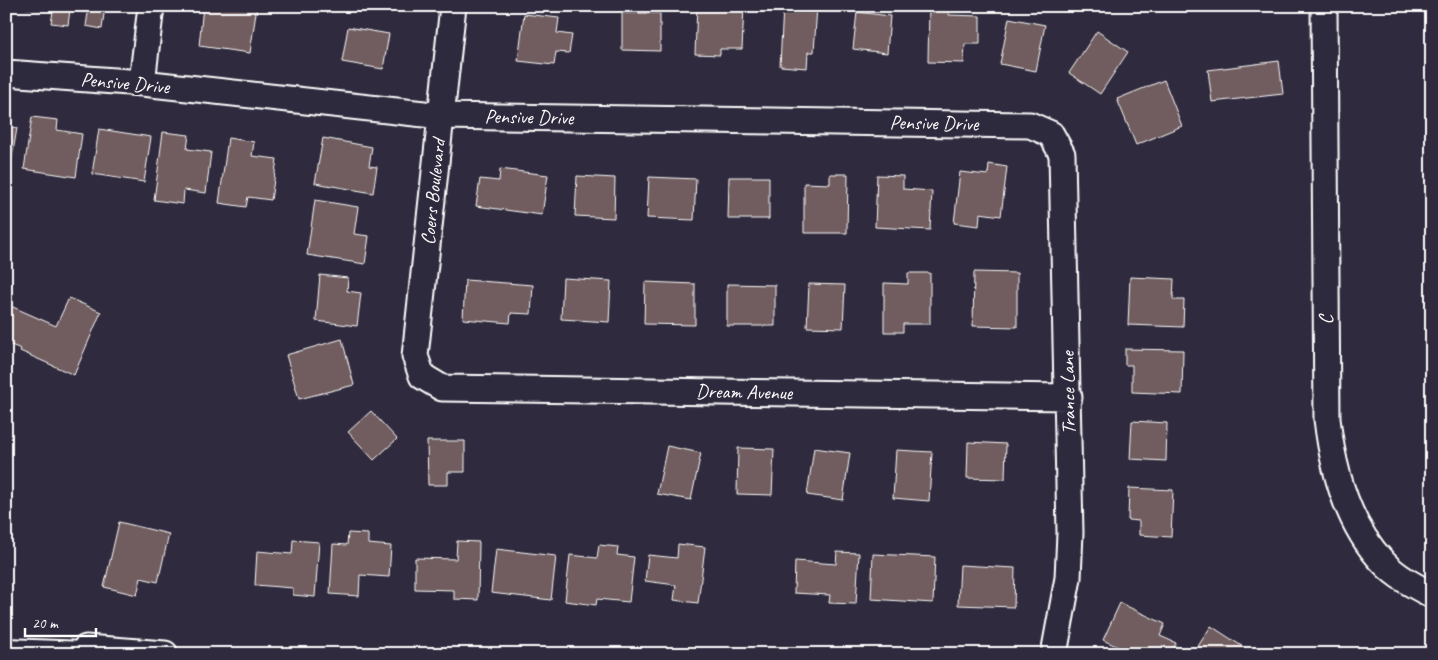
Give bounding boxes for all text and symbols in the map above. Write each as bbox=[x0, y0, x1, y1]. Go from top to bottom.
street label: Pensive Drive bbox=[80, 67, 172, 99]
street label: Pensive Drive bbox=[484, 104, 575, 130]
street label: Pensive Drive bbox=[889, 110, 980, 136]
street label: Coers Boulevard bbox=[415, 135, 451, 246]
street label: C bbox=[1313, 313, 1339, 325]
street label: Trance Lane bbox=[1055, 350, 1081, 435]
street label: Dream Avenue bbox=[696, 379, 794, 405]
scale bar bbox=[25, 605, 96, 637]
text: 20 m bbox=[32, 614, 59, 633]

